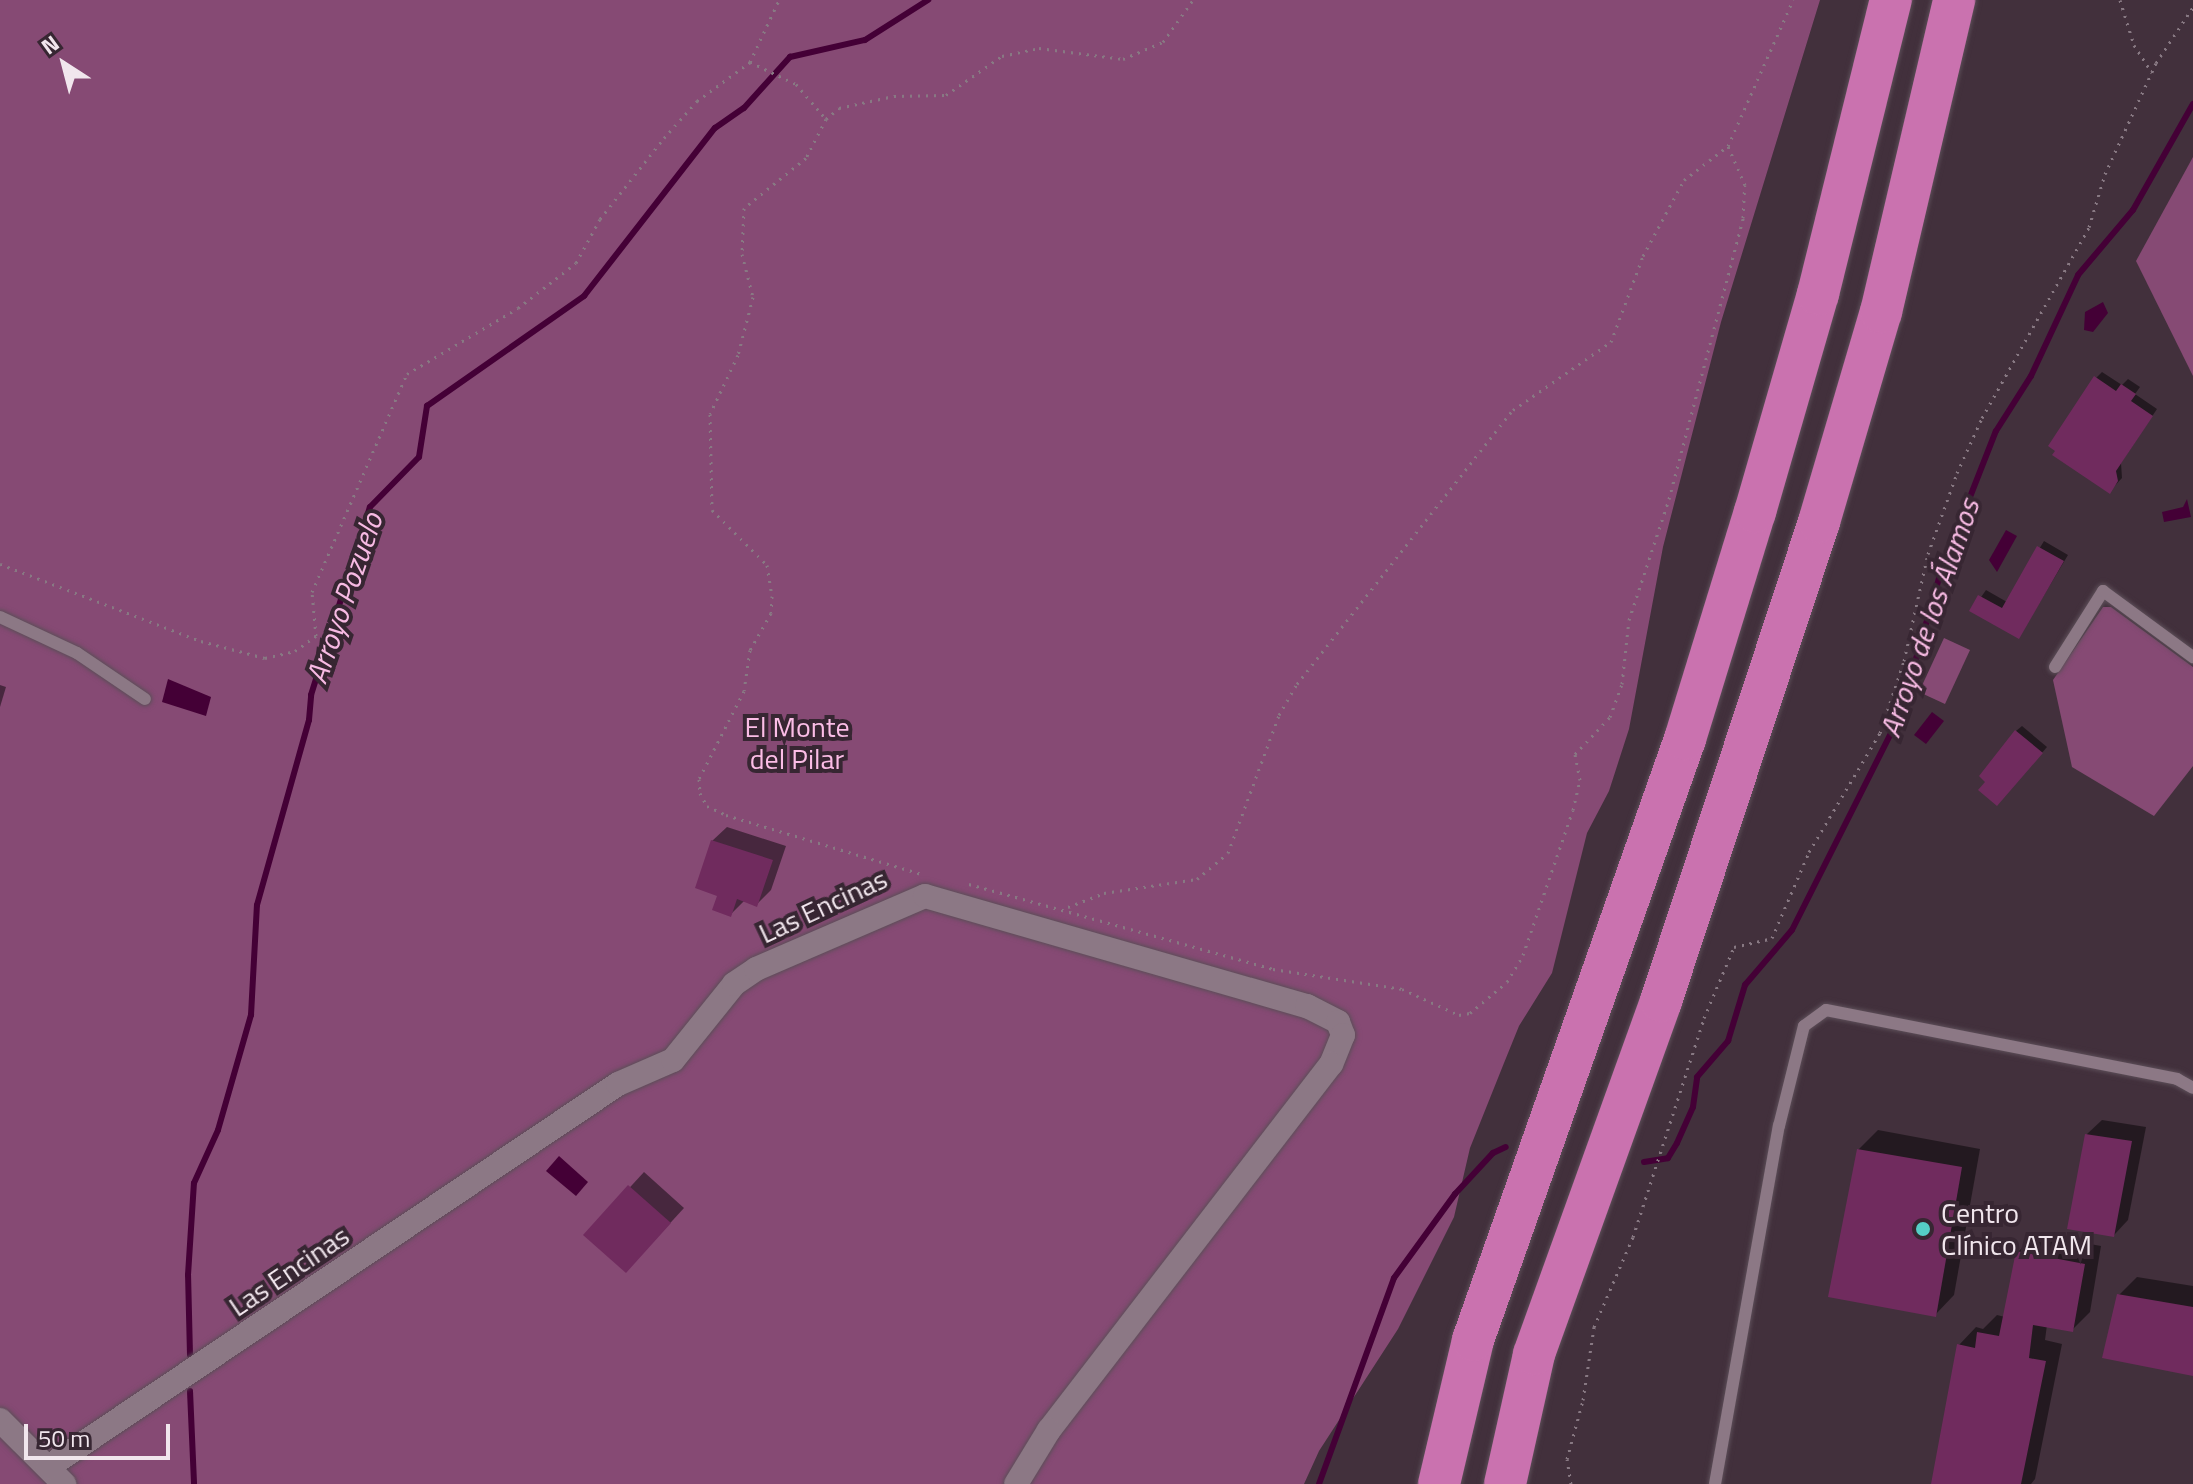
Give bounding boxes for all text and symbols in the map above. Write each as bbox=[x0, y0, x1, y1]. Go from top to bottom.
north arrow bbox=[24, 24, 104, 104]
text: N bbox=[34, 26, 66, 63]
water label: Arroyo de los Álamos bbox=[1871, 494, 1987, 742]
water label: Arroyo Pozuelo bbox=[298, 508, 390, 688]
park label: El Monte del Pilar bbox=[744, 710, 850, 776]
street label: Las Encinas bbox=[754, 862, 892, 950]
place label: Centro Clínico ATAM bbox=[1941, 1196, 2092, 1262]
marker: Centro Clínico ATAM bbox=[1912, 1218, 1934, 1240]
street label: Las Encinas bbox=[223, 1219, 355, 1323]
scale bar bbox=[28, 1408, 174, 1458]
text: 50 m bbox=[38, 1420, 90, 1456]

